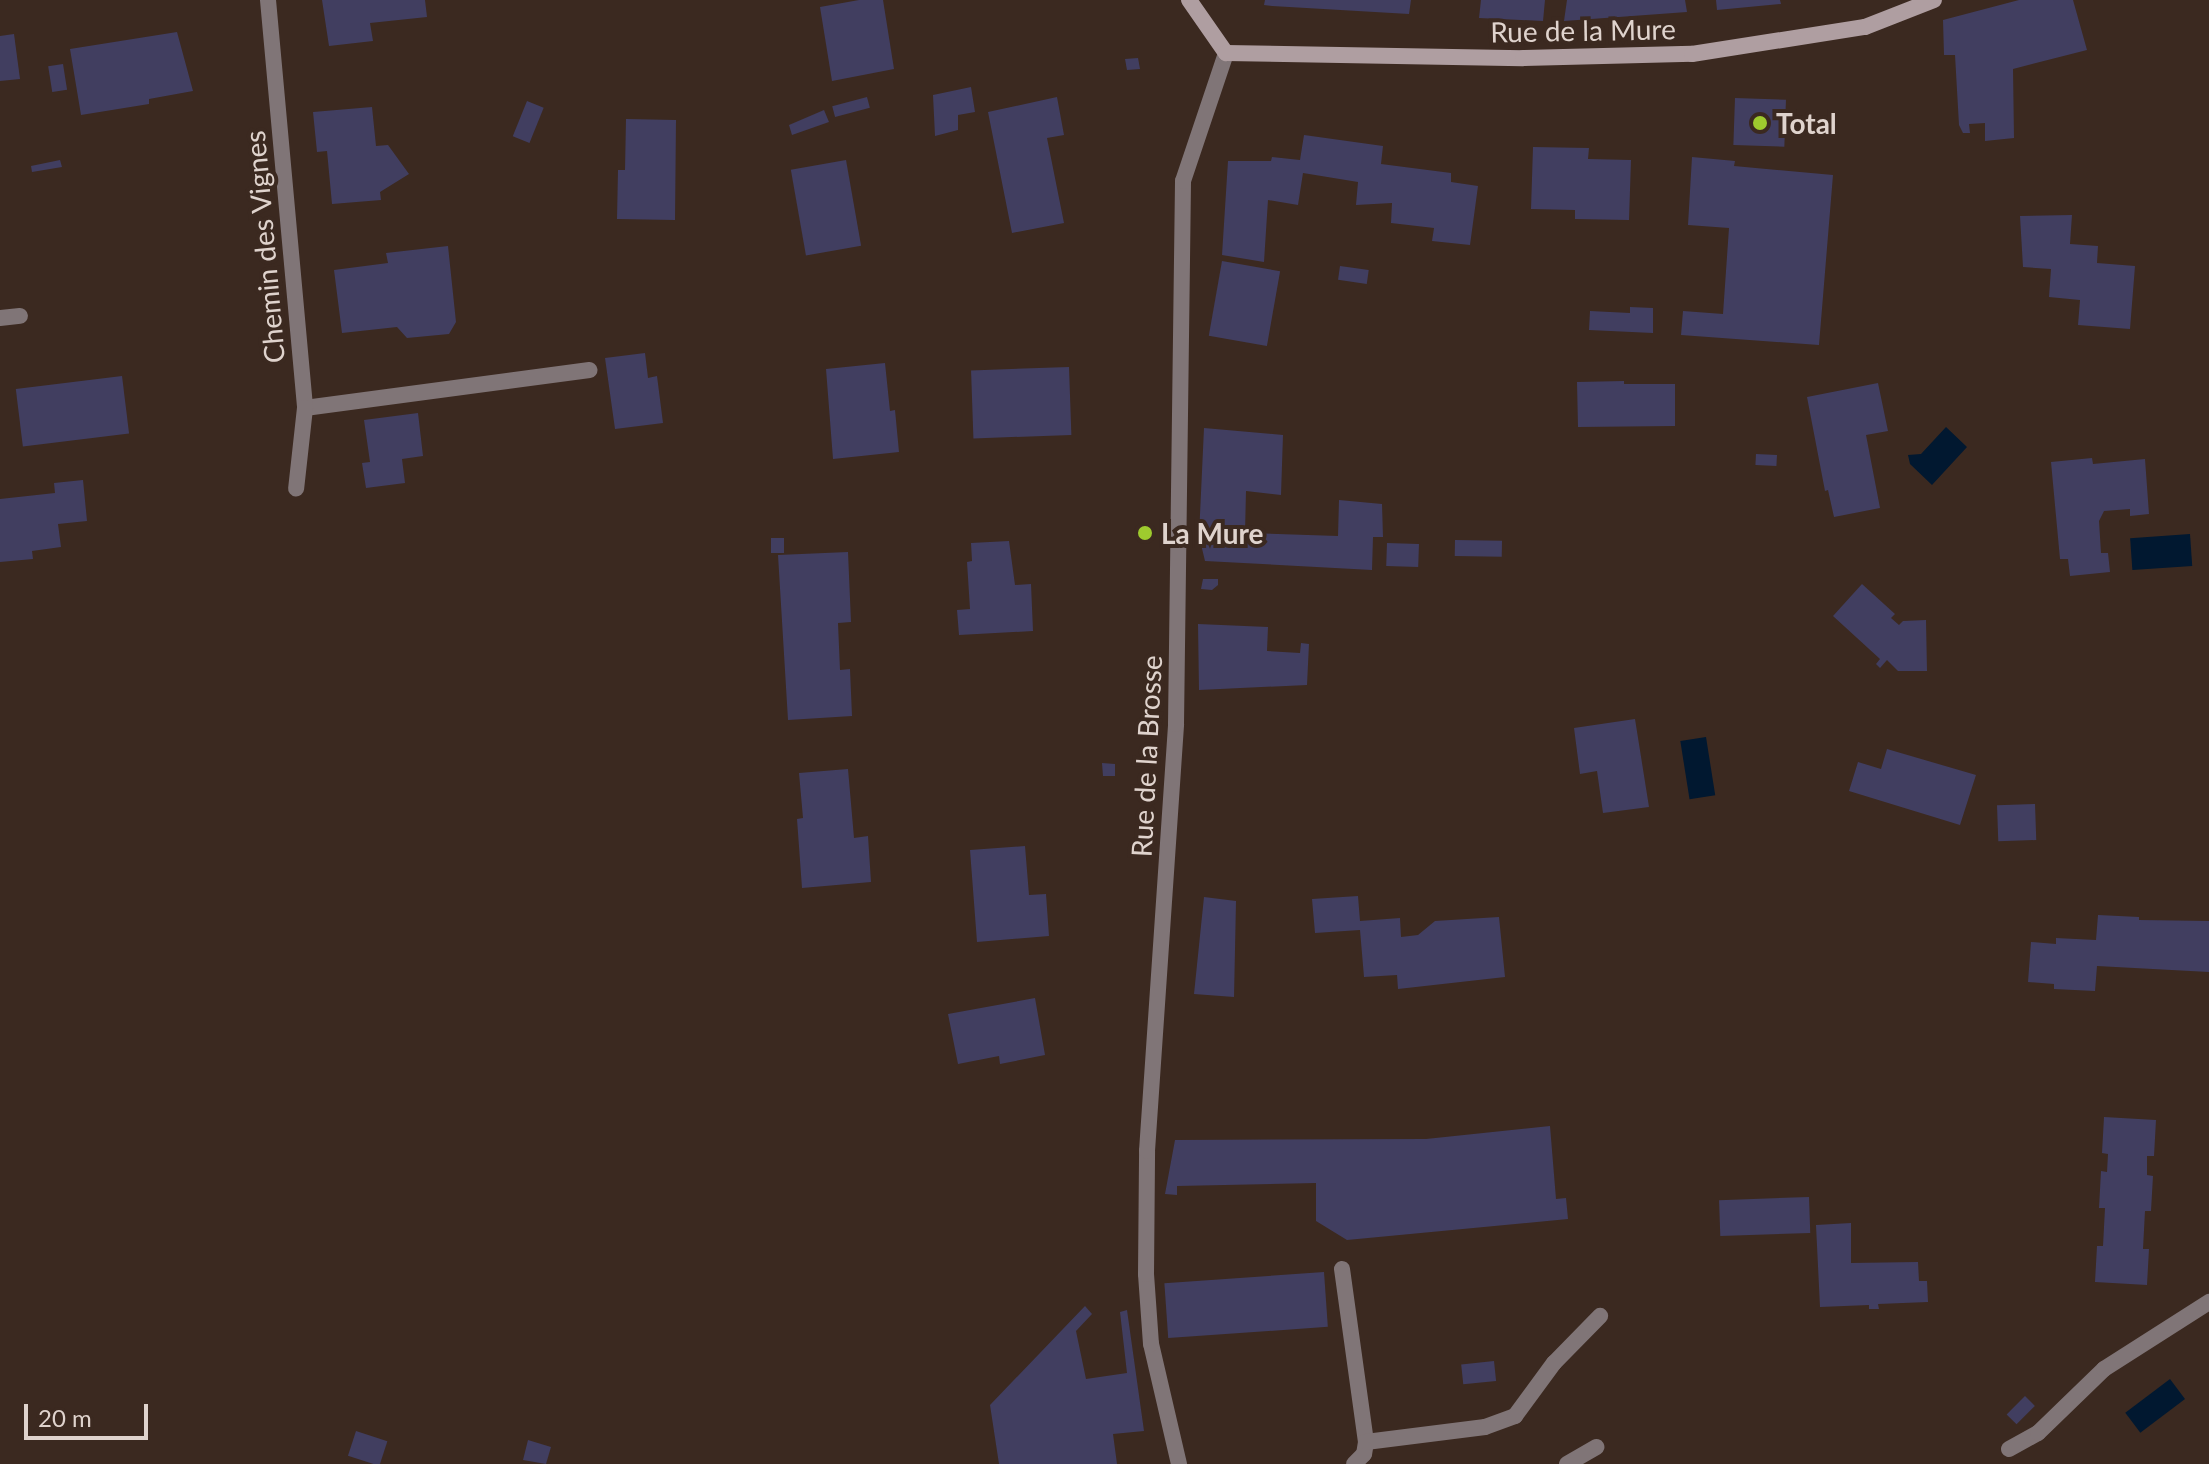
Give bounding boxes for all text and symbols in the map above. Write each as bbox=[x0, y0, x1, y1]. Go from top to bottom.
street label: Rue de la Mure bbox=[1490, 12, 1676, 48]
place label: Total bbox=[1776, 106, 1837, 140]
marker: Total bbox=[1751, 114, 1769, 132]
street label: Chemin des Vignes bbox=[237, 129, 291, 365]
place label: La Mure bbox=[1161, 516, 1264, 550]
marker: La Mure bbox=[1136, 524, 1154, 542]
street label: Rue de la Brosse bbox=[1124, 654, 1168, 858]
scale bar bbox=[28, 1388, 152, 1438]
text: 20 m bbox=[38, 1403, 92, 1432]

